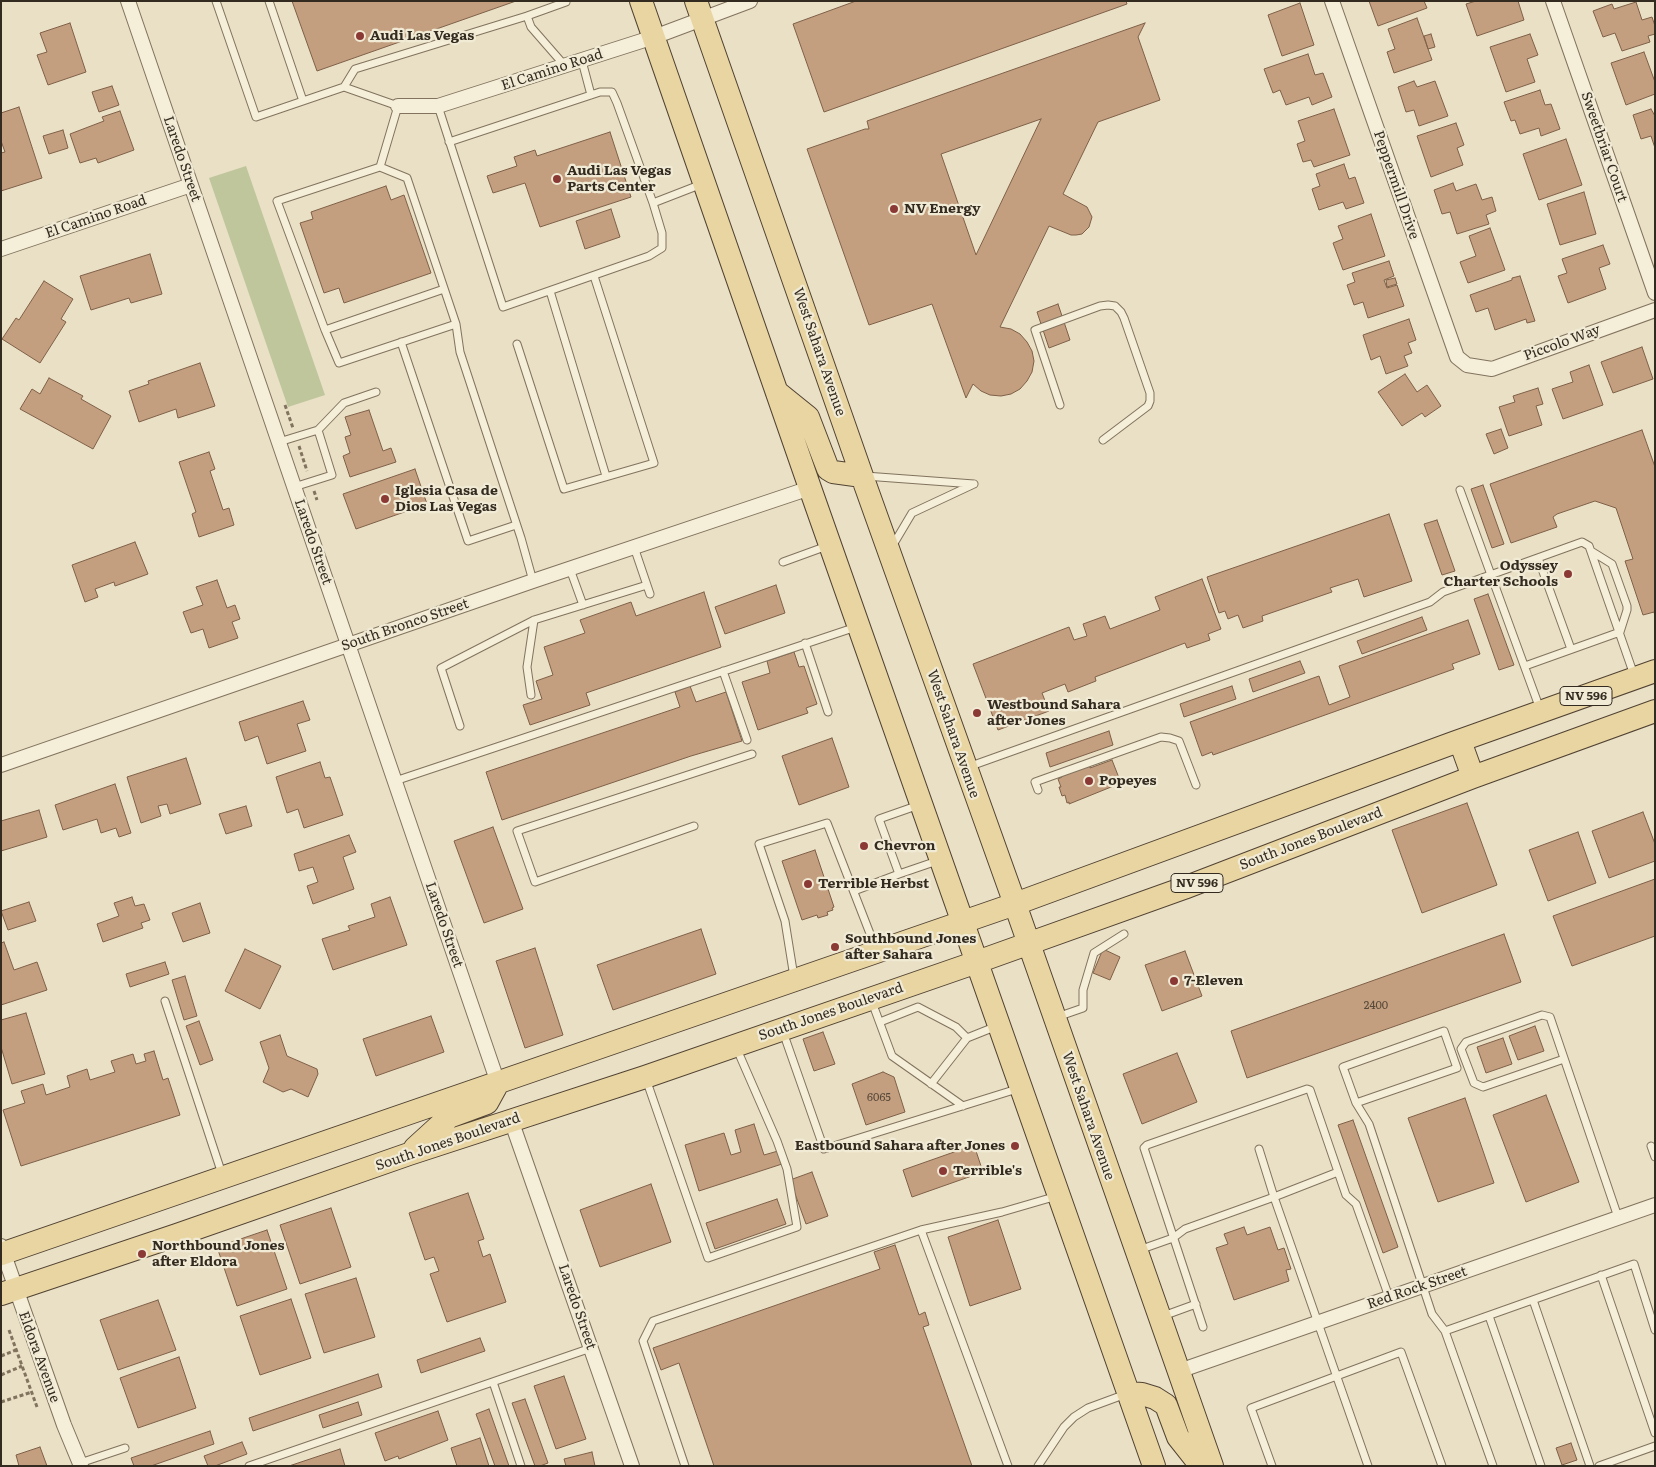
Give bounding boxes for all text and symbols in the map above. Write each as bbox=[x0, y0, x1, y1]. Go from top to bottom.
place label: Audi Las Vegas bbox=[370, 28, 474, 44]
marker: Audi Las Vegas bbox=[354, 30, 366, 42]
street label: El Camino Road bbox=[499, 46, 605, 94]
street label: Sweetbriar Court bbox=[1577, 90, 1631, 204]
street label: Laredo Street bbox=[159, 114, 205, 204]
street label: Peppermill Drive bbox=[1370, 129, 1422, 241]
place label: Audi Las Vegas Parts Center bbox=[567, 163, 671, 196]
marker: Audi Las Vegas Parts Center bbox=[551, 173, 563, 185]
street label: El Camino Road bbox=[43, 192, 149, 242]
place label: NV Energy bbox=[904, 201, 981, 217]
marker: NV Energy bbox=[888, 203, 900, 215]
street label: West Sahara Avenue bbox=[789, 286, 849, 418]
street label: Piccolo Way bbox=[1521, 321, 1603, 365]
place label: Iglesia Casa de Dios Las Vegas bbox=[395, 483, 498, 516]
marker: Iglesia Casa de Dios Las Vegas bbox=[379, 493, 391, 505]
street label: Laredo Street bbox=[290, 497, 336, 587]
place label: Odyssey Charter Schools bbox=[1444, 558, 1558, 590]
marker: Odyssey Charter Schools bbox=[1562, 568, 1574, 580]
street label: South Bronco Street bbox=[339, 595, 471, 655]
street label: West Sahara Avenue bbox=[923, 668, 983, 800]
road number: NV 596 bbox=[1560, 686, 1612, 706]
place label: Westbound Sahara after Jones bbox=[987, 697, 1121, 730]
marker: Westbound Sahara after Jones bbox=[971, 707, 983, 719]
place label: Popeyes bbox=[1099, 773, 1157, 789]
marker: Popeyes bbox=[1083, 775, 1095, 787]
street label: South Jones Boulevard bbox=[1237, 804, 1385, 874]
place label: Chevron bbox=[874, 838, 936, 854]
marker: Chevron bbox=[858, 840, 870, 852]
road number: NV 596 bbox=[1171, 874, 1223, 892]
place label: Terrible Herbst bbox=[818, 876, 929, 892]
marker: Terrible Herbst bbox=[802, 878, 814, 890]
street label: Laredo Street bbox=[421, 880, 467, 970]
place label: Southbound Jones after Sahara bbox=[845, 931, 976, 964]
marker: Southbound Jones after Sahara bbox=[829, 941, 841, 953]
place label: 7-Eleven bbox=[1184, 973, 1243, 989]
marker: 7-Eleven bbox=[1168, 975, 1180, 987]
street label: South Jones Boulevard bbox=[757, 979, 905, 1045]
house number: 2400 bbox=[1364, 999, 1388, 1013]
street label: West Sahara Avenue bbox=[1058, 1050, 1118, 1182]
house number: 6065 bbox=[867, 1091, 891, 1105]
street label: South Jones Boulevard bbox=[374, 1109, 522, 1175]
place label: Eastbound Sahara after Jones bbox=[795, 1138, 1005, 1154]
marker: Eastbound Sahara after Jones bbox=[1009, 1140, 1021, 1152]
place label: Terrible's bbox=[953, 1163, 1022, 1179]
marker: Terrible's bbox=[937, 1165, 949, 1177]
place label: Northbound Jones after Eldora bbox=[152, 1238, 284, 1270]
marker: Northbound Jones after Eldora bbox=[136, 1248, 148, 1260]
street label: Laredo Street bbox=[554, 1262, 600, 1352]
street label: Red Rock Street bbox=[1365, 1263, 1469, 1313]
street label: Eldora Avenue bbox=[15, 1309, 63, 1405]

